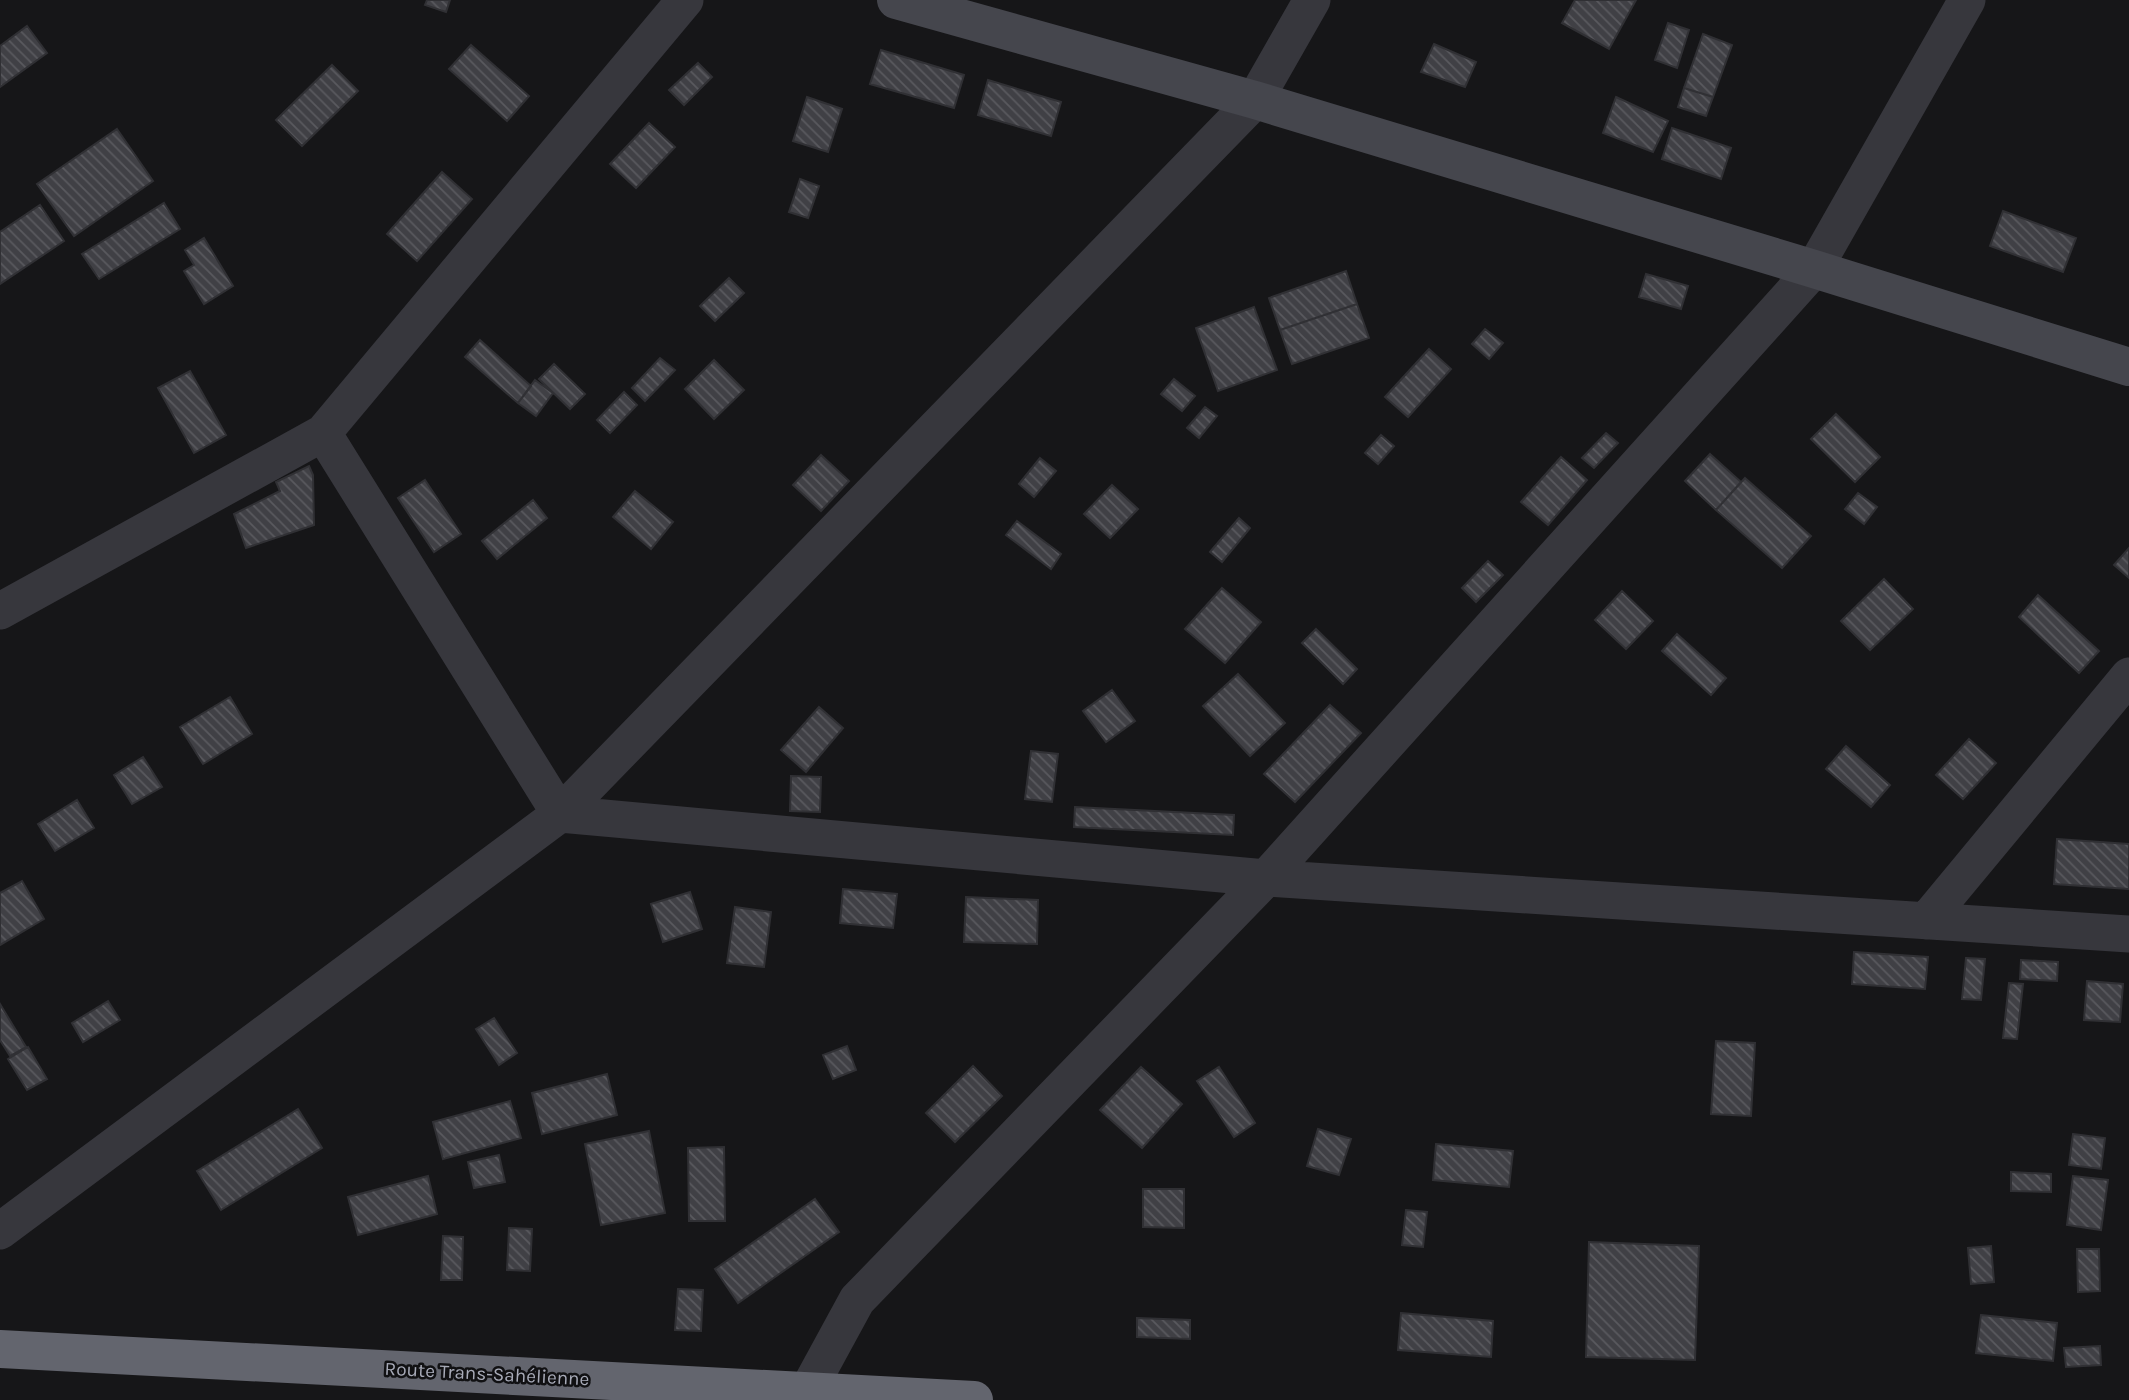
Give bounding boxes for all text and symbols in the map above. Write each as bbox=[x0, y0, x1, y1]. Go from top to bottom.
street label: Route Trans-Sahélienne bbox=[384, 1358, 590, 1390]

